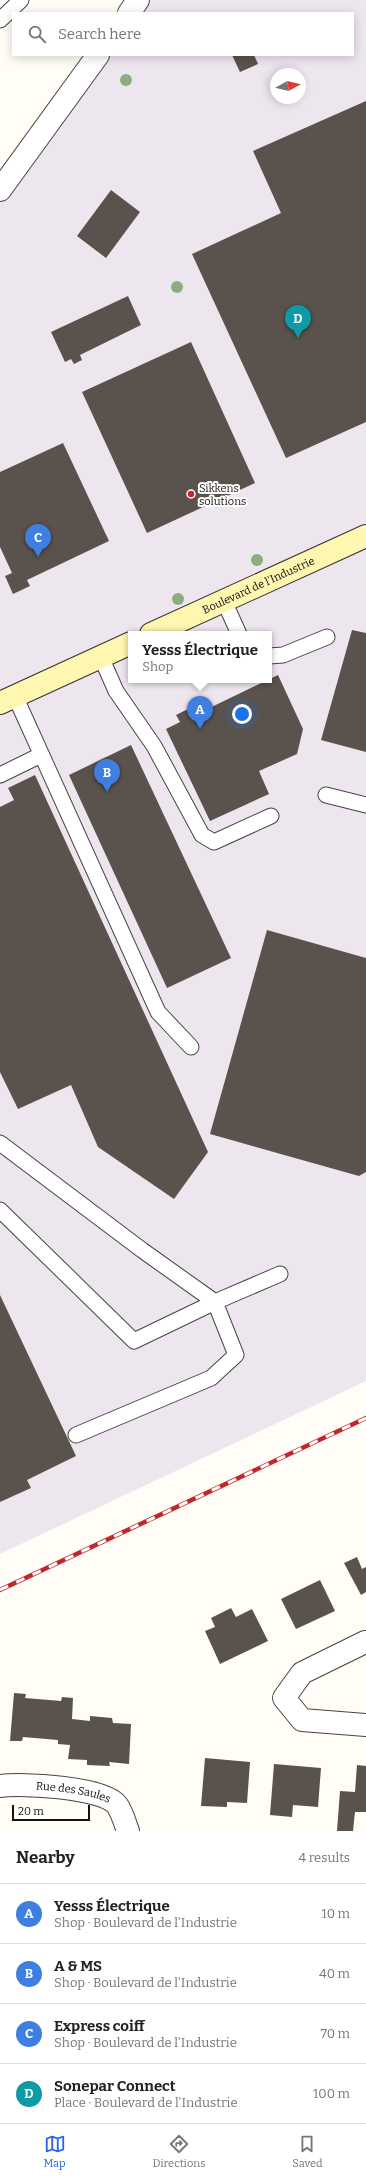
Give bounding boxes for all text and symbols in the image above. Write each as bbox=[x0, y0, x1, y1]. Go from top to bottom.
search box bbox=[12, 12, 354, 56]
icon: search bbox=[26, 23, 48, 45]
text: Search here bbox=[58, 25, 141, 43]
north arrow bbox=[270, 68, 306, 104]
pin: D bbox=[285, 305, 311, 338]
place label: Sikkens solutions bbox=[199, 482, 246, 508]
marker: Sikkens solutions bbox=[186, 489, 196, 499]
pin: C bbox=[25, 524, 51, 557]
street label: Boulevard de l'Industrie bbox=[200, 554, 316, 616]
popup bbox=[128, 631, 272, 683]
text: Yesss Électrique bbox=[142, 641, 258, 659]
text: Shop bbox=[142, 659, 173, 674]
pin: A bbox=[187, 696, 213, 729]
your location bbox=[232, 704, 252, 724]
pin: B bbox=[94, 759, 120, 792]
street label: Rue des Saules bbox=[36, 1779, 113, 1805]
scale bar bbox=[12, 1803, 90, 1822]
text: 20 m bbox=[18, 1805, 44, 1818]
text: Nearby bbox=[16, 1847, 75, 1868]
text: 4 results bbox=[298, 1850, 350, 1865]
text: Yesss Électrique bbox=[54, 1897, 170, 1915]
text: A bbox=[24, 1906, 34, 1921]
text: 10 m bbox=[321, 1906, 350, 1921]
text: Shop · Boulevard de l'Industrie bbox=[54, 1915, 237, 1930]
text: A & MS bbox=[54, 1957, 102, 1975]
text: B bbox=[25, 1966, 33, 1981]
text: 40 m bbox=[319, 1966, 350, 1981]
text: Shop · Boulevard de l'Industrie bbox=[54, 1975, 237, 1990]
text: Express coiff bbox=[54, 2017, 144, 2035]
text: C bbox=[25, 2026, 33, 2041]
text: 70 m bbox=[320, 2026, 350, 2041]
text: Shop · Boulevard de l'Industrie bbox=[54, 2035, 237, 2050]
text: Sonepar Connect bbox=[54, 2077, 176, 2095]
text: D bbox=[24, 2086, 34, 2101]
text: 100 m bbox=[313, 2086, 350, 2101]
text: Place · Boulevard de l'Industrie bbox=[54, 2095, 238, 2110]
tab: Map bbox=[43, 2133, 66, 2170]
tab: Directions bbox=[153, 2133, 205, 2170]
tab: Saved bbox=[292, 2133, 323, 2170]

